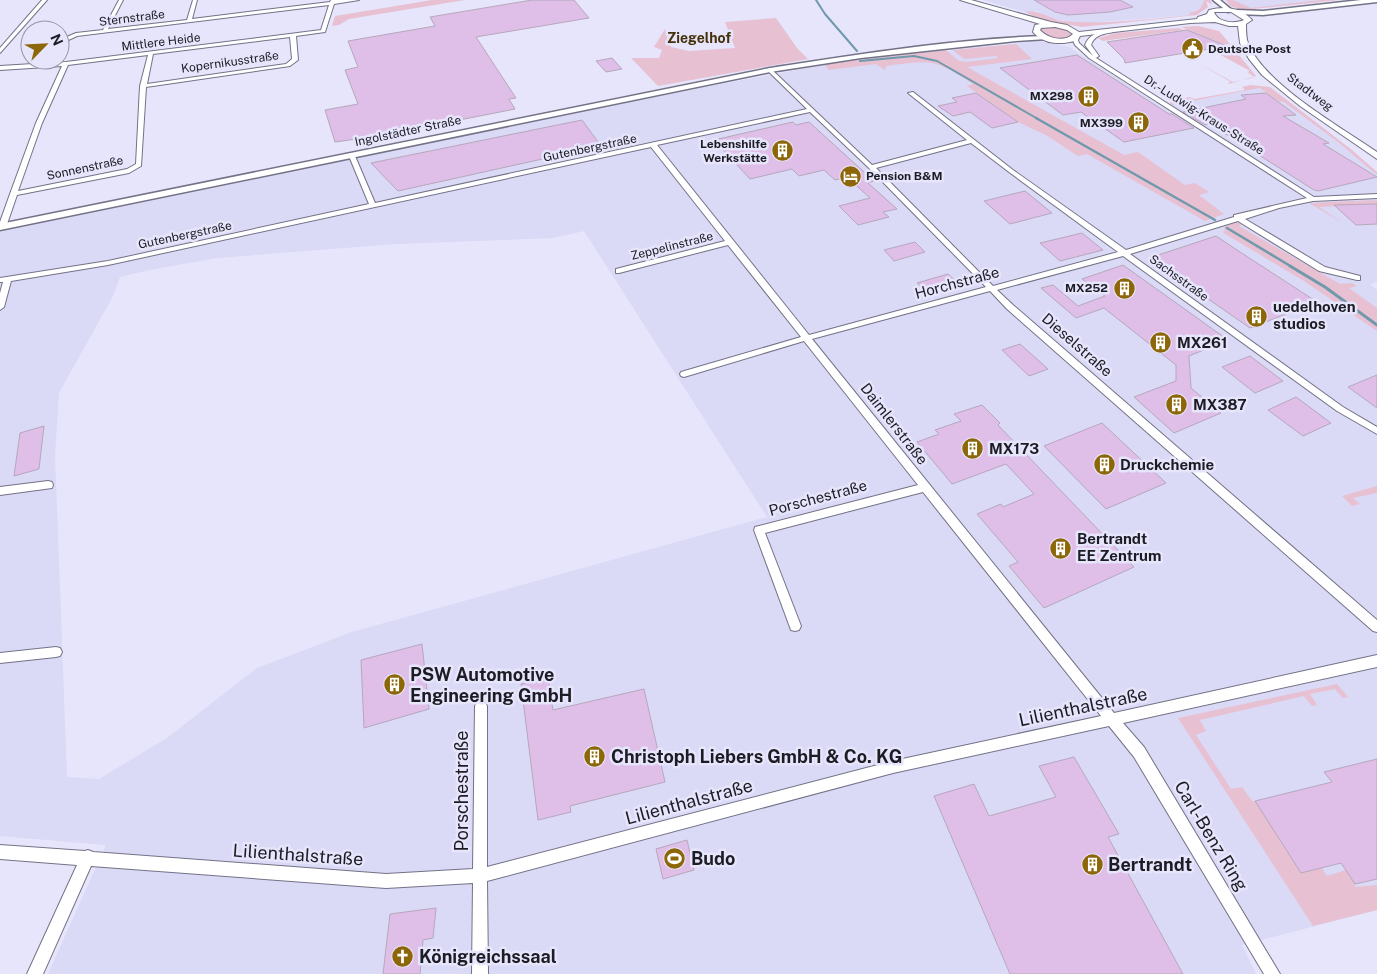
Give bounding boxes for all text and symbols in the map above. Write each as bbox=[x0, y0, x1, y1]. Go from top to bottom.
street label: Sternstraße bbox=[98, 7, 166, 29]
north arrow bbox=[20, 20, 70, 70]
street label: Mittlere Heide bbox=[121, 30, 202, 54]
district label: Ziegelhof bbox=[667, 30, 731, 46]
text: N bbox=[47, 31, 66, 48]
public building icon: Deutsche Post bbox=[1180, 37, 1204, 61]
place label: Deutsche Post bbox=[1208, 42, 1291, 56]
street label: Kopernikusstraße bbox=[180, 48, 280, 76]
street label: Stadtweg bbox=[1284, 70, 1336, 114]
street label: Dr.-Ludwig-Kraus-Straße bbox=[1141, 72, 1267, 158]
building icon: MX298 bbox=[1077, 84, 1101, 108]
place label: MX298 bbox=[1030, 89, 1073, 103]
building icon: MX399 bbox=[1127, 111, 1151, 135]
street label: Ingolstädter Straße bbox=[353, 113, 463, 149]
place label: MX399 bbox=[1080, 116, 1123, 130]
street label: Gutenbergstraße bbox=[542, 131, 638, 165]
place label: Lebenshilfe Werkstätte bbox=[700, 137, 767, 165]
building icon: Lebenshilfe Werkstätte bbox=[771, 139, 795, 163]
street label: Sonnenstraße bbox=[45, 153, 125, 183]
hotel icon: Pension B&M bbox=[838, 164, 862, 188]
place label: Pension B&M bbox=[866, 169, 942, 183]
street label: Gutenbergstraße bbox=[137, 218, 233, 252]
street label: Zeppelinstraße bbox=[629, 229, 715, 263]
street label: Sachsstraße bbox=[1147, 252, 1211, 304]
street label: Horchstraße bbox=[913, 263, 1001, 302]
building icon: MX252 bbox=[1112, 276, 1136, 300]
place label: MX252 bbox=[1065, 281, 1108, 295]
place label: uedelhoven studios bbox=[1273, 298, 1356, 332]
building icon: uedelhoven studios bbox=[1245, 304, 1269, 328]
street label: Dieselstraße bbox=[1039, 310, 1116, 380]
building icon: MX261 bbox=[1149, 331, 1173, 355]
place label: MX261 bbox=[1177, 334, 1227, 351]
street label: Daimlerstraße bbox=[857, 380, 931, 468]
building icon: MX387 bbox=[1165, 393, 1189, 417]
place label: MX387 bbox=[1193, 396, 1247, 413]
building icon: MX173 bbox=[961, 437, 985, 461]
place label: MX173 bbox=[989, 440, 1039, 457]
building icon: Druckchemie bbox=[1092, 453, 1116, 477]
place label: Druckchemie bbox=[1120, 456, 1214, 473]
street label: Porschestraße bbox=[767, 476, 869, 519]
place label: Bertrandt EE Zentrum bbox=[1077, 530, 1161, 564]
building icon: Bertrandt EE Zentrum bbox=[1049, 536, 1073, 560]
place label: PSW Automotive Engineering GmbH bbox=[410, 664, 572, 706]
building icon: PSW Automotive Engineering GmbH bbox=[382, 673, 406, 697]
street label: Lilienthalstraße bbox=[1017, 683, 1149, 730]
street label: Porschestraße bbox=[451, 730, 472, 852]
building icon: Christoph Liebers GmbH & Co. KG bbox=[583, 745, 607, 769]
place label: Christoph Liebers GmbH & Co. KG bbox=[611, 746, 902, 767]
street label: Lilienthalstraße bbox=[623, 774, 755, 829]
street label: Carl-Benz Ring bbox=[1170, 777, 1253, 895]
street label: Lilienthalstraße bbox=[232, 839, 364, 870]
sports icon: Budo bbox=[663, 847, 687, 871]
place label: Budo bbox=[691, 848, 735, 869]
building icon: Bertrandt bbox=[1080, 853, 1104, 877]
place label: Bertrandt bbox=[1108, 854, 1192, 875]
church icon: Königreichssaal bbox=[391, 945, 415, 969]
place label: Königreichssaal bbox=[419, 946, 557, 967]

